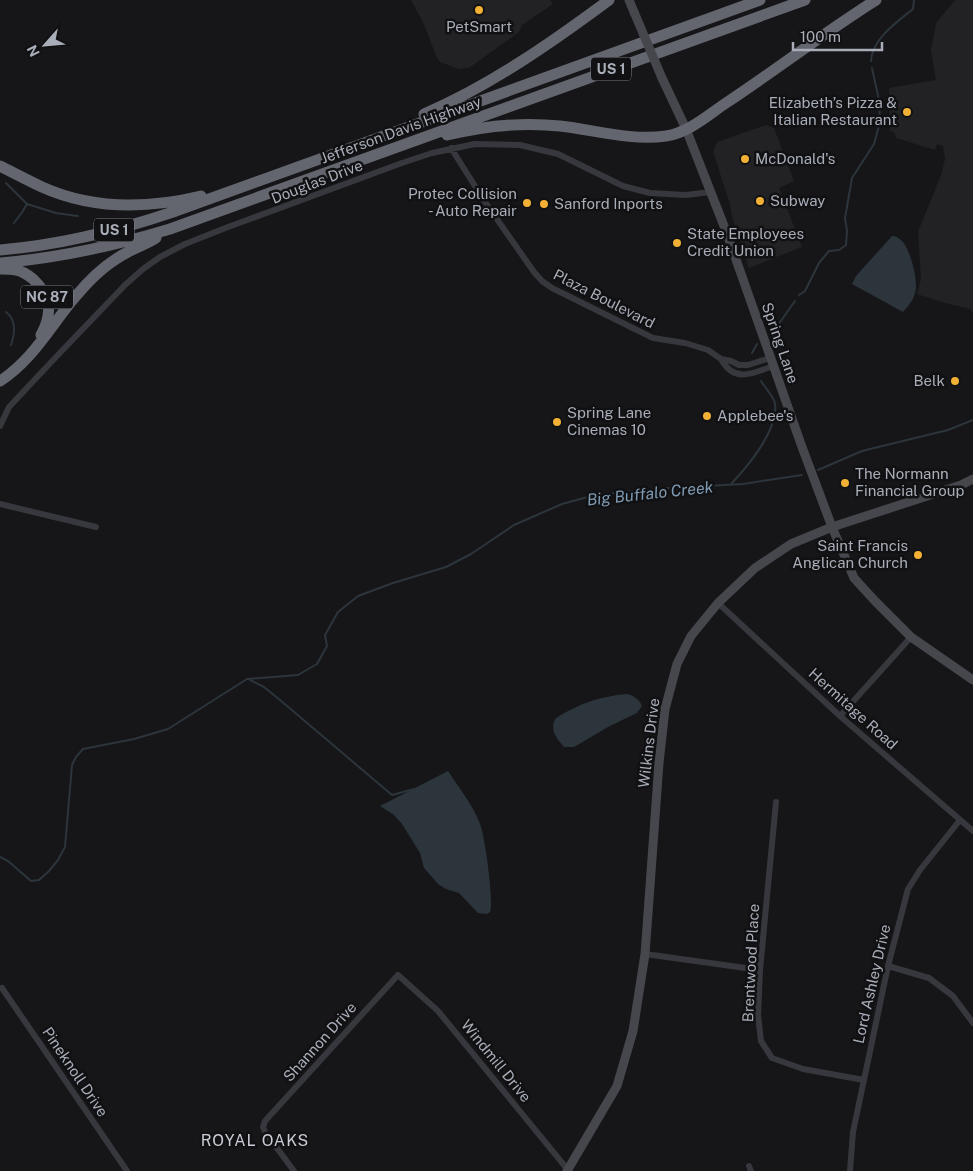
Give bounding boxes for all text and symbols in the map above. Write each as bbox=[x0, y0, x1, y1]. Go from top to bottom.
marker: PetSmart bbox=[473, 4, 485, 16]
place label: PetSmart bbox=[446, 18, 512, 35]
north arrow bbox=[20, 20, 70, 70]
scale bar bbox=[793, 20, 882, 52]
text: 100 m bbox=[800, 28, 841, 45]
text: N bbox=[24, 42, 43, 59]
road number: US 1 bbox=[591, 58, 631, 80]
street label: Jefferson Davis Highway bbox=[318, 93, 483, 167]
place label: Elizabeth’s Pizza & Italian Restaurant bbox=[769, 94, 897, 128]
marker: Elizabeth’s Pizza & Italian Restaurant bbox=[901, 106, 913, 118]
place label: McDonald's bbox=[755, 150, 835, 167]
marker: McDonald's bbox=[739, 153, 751, 165]
street label: Douglas Drive bbox=[269, 156, 365, 207]
place label: Protec Collision - Auto Repair bbox=[408, 185, 517, 219]
place label: Subway bbox=[770, 192, 825, 209]
place label: Sanford Inports bbox=[554, 195, 663, 212]
marker: Subway bbox=[754, 195, 766, 207]
marker: Protec Collision - Auto Repair bbox=[521, 197, 533, 209]
marker: Sanford Inports bbox=[538, 198, 550, 210]
road number: US 1 bbox=[94, 218, 134, 242]
place label: State Employees Credit Union bbox=[687, 225, 804, 259]
marker: State Employees Credit Union bbox=[671, 237, 683, 249]
street label: Plaza Boulevard bbox=[551, 266, 658, 332]
road number: NC 87 bbox=[21, 286, 73, 308]
street label: Spring Lane bbox=[759, 300, 802, 385]
place label: Belk bbox=[914, 372, 945, 389]
marker: Belk bbox=[949, 375, 961, 387]
place label: Spring Lane Cinemas 10 bbox=[567, 404, 651, 438]
place label: Applebee's bbox=[717, 407, 793, 424]
marker: Applebee's bbox=[701, 410, 713, 422]
marker: Spring Lane Cinemas 10 bbox=[551, 416, 563, 428]
place label: The Normann Financial Group bbox=[855, 465, 965, 499]
water label: Big Buffalo Creek bbox=[586, 477, 714, 510]
marker: The Normann Financial Group bbox=[839, 477, 851, 489]
place label: Saint Francis Anglican Church bbox=[792, 537, 908, 571]
marker: Saint Francis Anglican Church bbox=[912, 549, 924, 561]
street label: Hermitage Road bbox=[806, 664, 901, 753]
street label: Wilkins Drive bbox=[635, 697, 662, 789]
street label: Brentwood Place bbox=[739, 903, 762, 1023]
street label: Lord Ashley Drive bbox=[850, 923, 894, 1045]
street label: Shannon Drive bbox=[280, 998, 360, 1085]
street label: Windmill Drive bbox=[458, 1016, 535, 1105]
street label: Pineknoll Drive bbox=[39, 1024, 112, 1120]
district label: ROYAL OAKS bbox=[201, 1131, 309, 1150]

